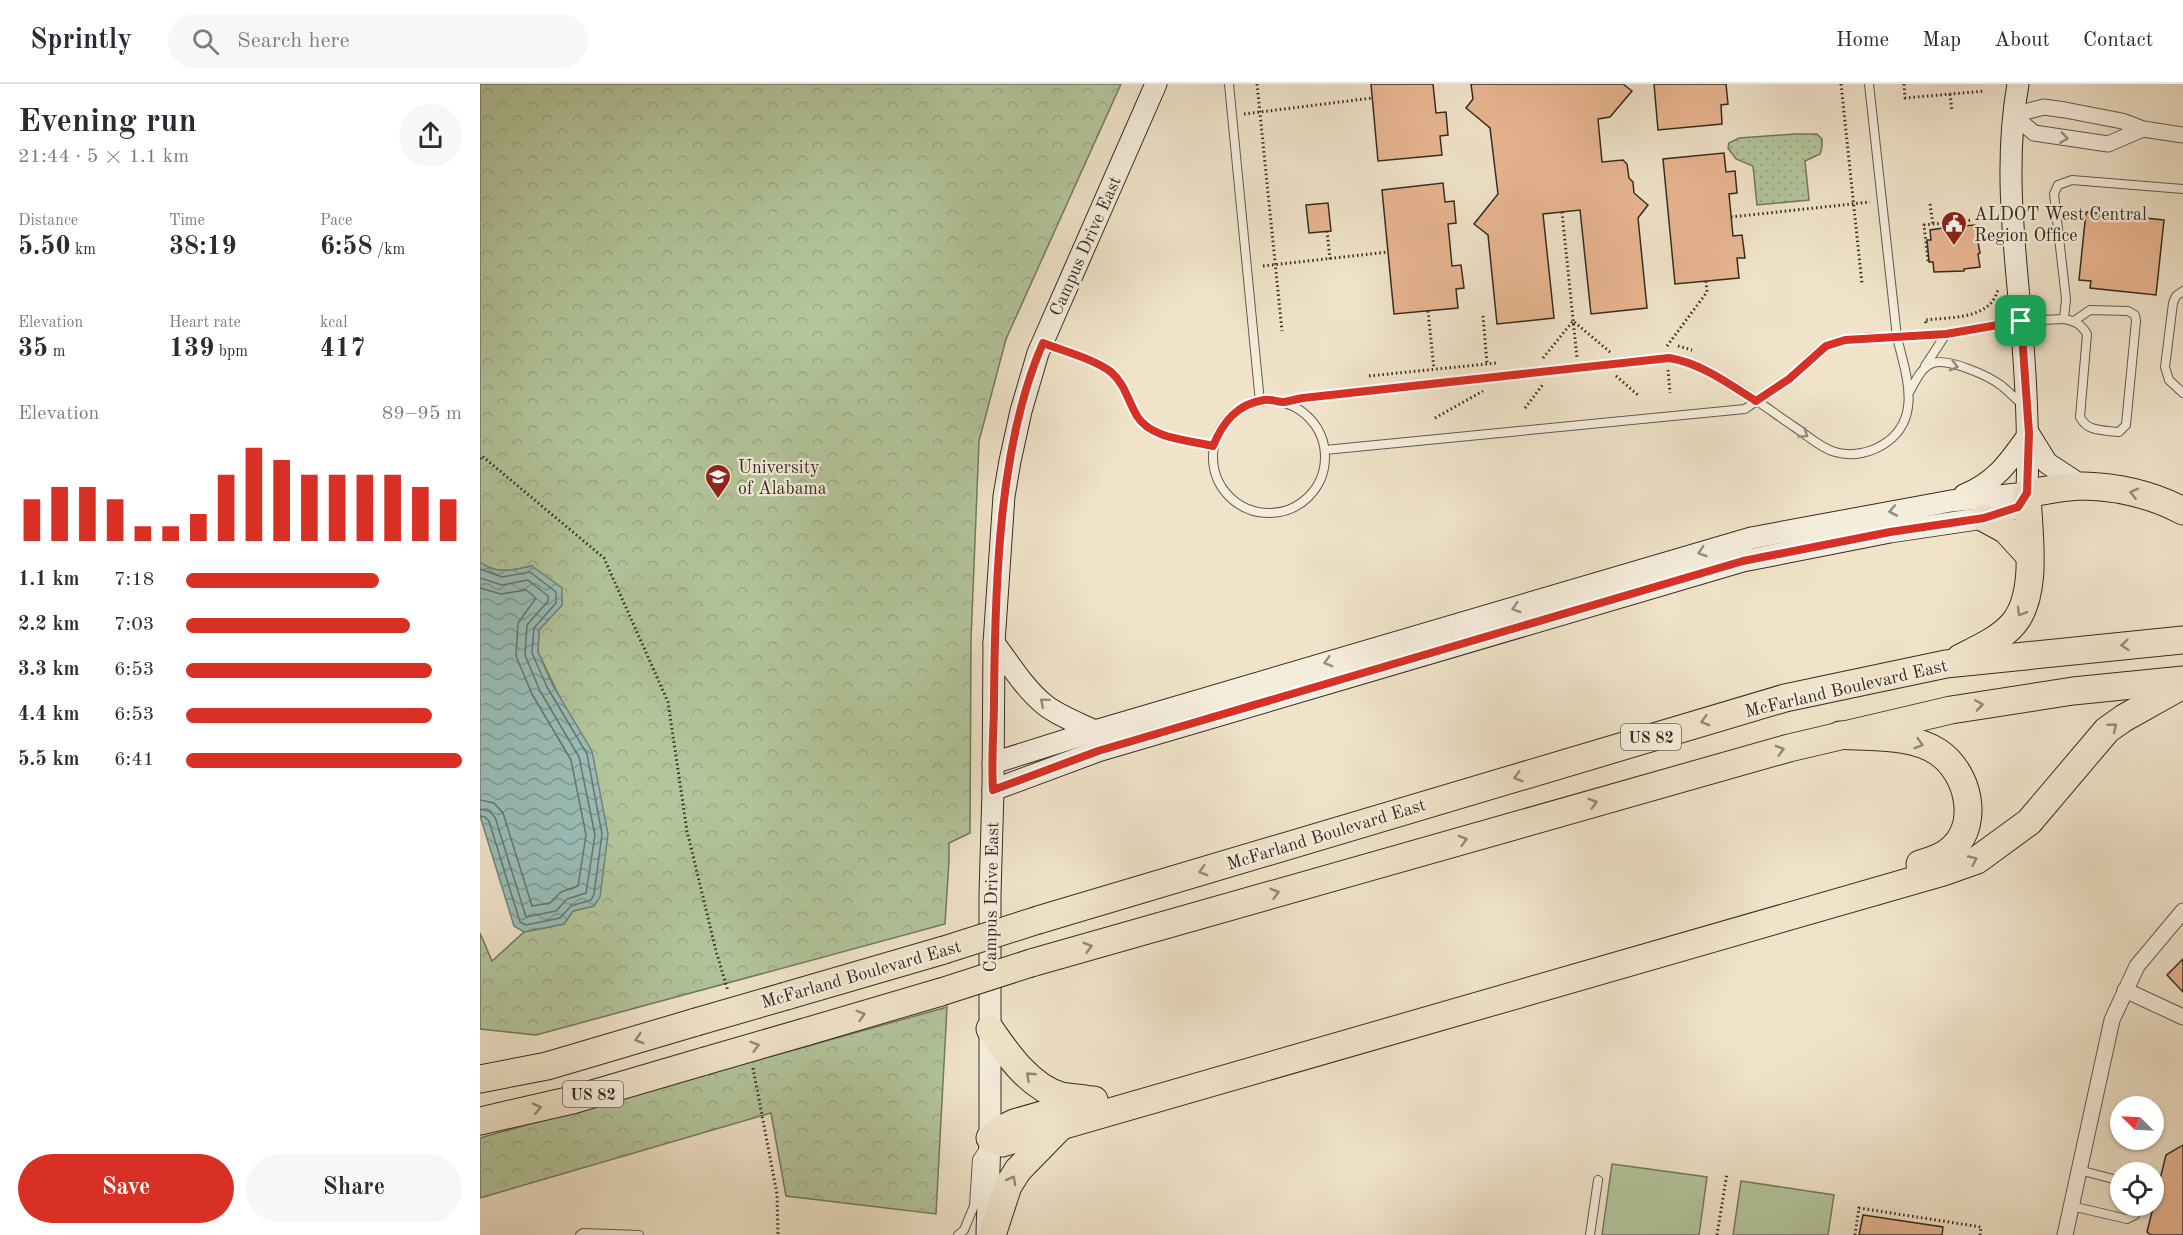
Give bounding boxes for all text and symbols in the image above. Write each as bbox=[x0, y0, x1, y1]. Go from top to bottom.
search box bbox=[168, 14, 588, 68]
icon: search bbox=[189, 25, 222, 58]
text: Sprintly bbox=[30, 27, 132, 55]
text: Search here bbox=[237, 30, 350, 52]
text: Home bbox=[1836, 30, 1889, 51]
text: Map bbox=[1922, 30, 1961, 51]
text: About bbox=[1994, 30, 2050, 51]
text: Contact bbox=[2083, 30, 2153, 51]
button: share bbox=[399, 104, 462, 167]
text: Evening run bbox=[18, 106, 197, 139]
one-way arrow bbox=[2060, 132, 2069, 144]
text: 21:44 · 5 × 1.1 km bbox=[18, 147, 189, 167]
street label: Campus Drive East bbox=[1047, 174, 1125, 319]
place label: ALDOT West Central Region Office bbox=[1974, 206, 2147, 245]
public building icon: ALDOT West Central Region Office bbox=[1939, 209, 1969, 247]
text: Distance bbox=[18, 213, 78, 229]
text: Time bbox=[169, 213, 205, 229]
text: Pace bbox=[320, 213, 352, 229]
text: 5.50 bbox=[18, 234, 71, 260]
text: 38:19 bbox=[169, 234, 237, 260]
text: 6:58 bbox=[320, 234, 373, 260]
text: km bbox=[71, 242, 96, 258]
text: /km bbox=[373, 242, 405, 258]
pin bbox=[1995, 295, 2046, 346]
icon: arrive bbox=[2004, 304, 2037, 337]
text: Elevation bbox=[18, 315, 83, 331]
text: Heart rate bbox=[169, 315, 241, 331]
text: kcal bbox=[320, 315, 348, 331]
text: 35 bbox=[18, 336, 48, 362]
text: 139 bbox=[169, 336, 214, 362]
text: 417 bbox=[320, 336, 365, 362]
text: m bbox=[48, 344, 65, 360]
text: bpm bbox=[214, 344, 248, 360]
one-way arrow bbox=[1948, 358, 1958, 371]
text: Elevation bbox=[18, 404, 99, 424]
text: 89–95 m bbox=[382, 404, 462, 424]
one-way arrow bbox=[1798, 427, 1809, 438]
place label: University of Alabama bbox=[738, 459, 827, 498]
school or university icon: University of Alabama bbox=[703, 462, 733, 500]
one-way arrow bbox=[2129, 488, 2139, 501]
one-way arrow bbox=[1888, 505, 1898, 517]
one-way arrow bbox=[1698, 545, 1708, 557]
text: 1.1 km bbox=[18, 570, 80, 590]
text: 7:18 bbox=[114, 570, 154, 590]
one-way arrow bbox=[1511, 601, 1522, 613]
one-way arrow bbox=[2017, 605, 2028, 616]
text: 2.2 km bbox=[18, 615, 80, 635]
text: 7:03 bbox=[114, 615, 154, 635]
one-way arrow bbox=[2120, 638, 2129, 651]
one-way arrow bbox=[1324, 655, 1334, 667]
street label: McFarland Boulevard East bbox=[1743, 657, 1949, 721]
text: 3.3 km bbox=[18, 660, 80, 680]
text: 6:53 bbox=[114, 660, 154, 680]
one-way arrow bbox=[1040, 699, 1051, 710]
one-way arrow bbox=[1975, 700, 1984, 712]
text: 4.4 km bbox=[18, 705, 80, 725]
text: 6:53 bbox=[114, 705, 154, 725]
one-way arrow bbox=[1700, 714, 1711, 726]
one-way arrow bbox=[2106, 723, 2117, 734]
road number: US 82 bbox=[1621, 724, 1681, 750]
one-way arrow bbox=[1913, 737, 1924, 749]
one-way arrow bbox=[1775, 745, 1785, 757]
text: 5.5 km bbox=[18, 750, 80, 770]
text: 6:41 bbox=[114, 750, 154, 770]
one-way arrow bbox=[1514, 770, 1524, 782]
street label: McFarland Boulevard East bbox=[1225, 796, 1428, 874]
one-way arrow bbox=[1587, 798, 1598, 810]
street label: Campus Drive East bbox=[982, 822, 1002, 973]
one-way arrow bbox=[1457, 835, 1468, 847]
one-way arrow bbox=[1967, 856, 1978, 868]
one-way arrow bbox=[1198, 864, 1209, 876]
one-way arrow bbox=[1270, 888, 1280, 901]
street label: McFarland Boulevard East bbox=[759, 938, 963, 1012]
one-way arrow bbox=[1082, 942, 1092, 954]
one-way arrow bbox=[855, 1010, 866, 1022]
one-way arrow bbox=[635, 1032, 645, 1044]
one-way arrow bbox=[749, 1041, 760, 1053]
one-way arrow bbox=[1026, 1072, 1036, 1083]
road number: US 82 bbox=[563, 1081, 623, 1107]
north arrow bbox=[2110, 1096, 2164, 1150]
map controls bbox=[2110, 1096, 2164, 1216]
one-way arrow bbox=[532, 1102, 542, 1115]
button: Save bbox=[18, 1154, 234, 1223]
button: Share bbox=[246, 1154, 462, 1223]
button: locate bbox=[2110, 1162, 2164, 1216]
one-way arrow bbox=[1005, 1176, 1016, 1187]

